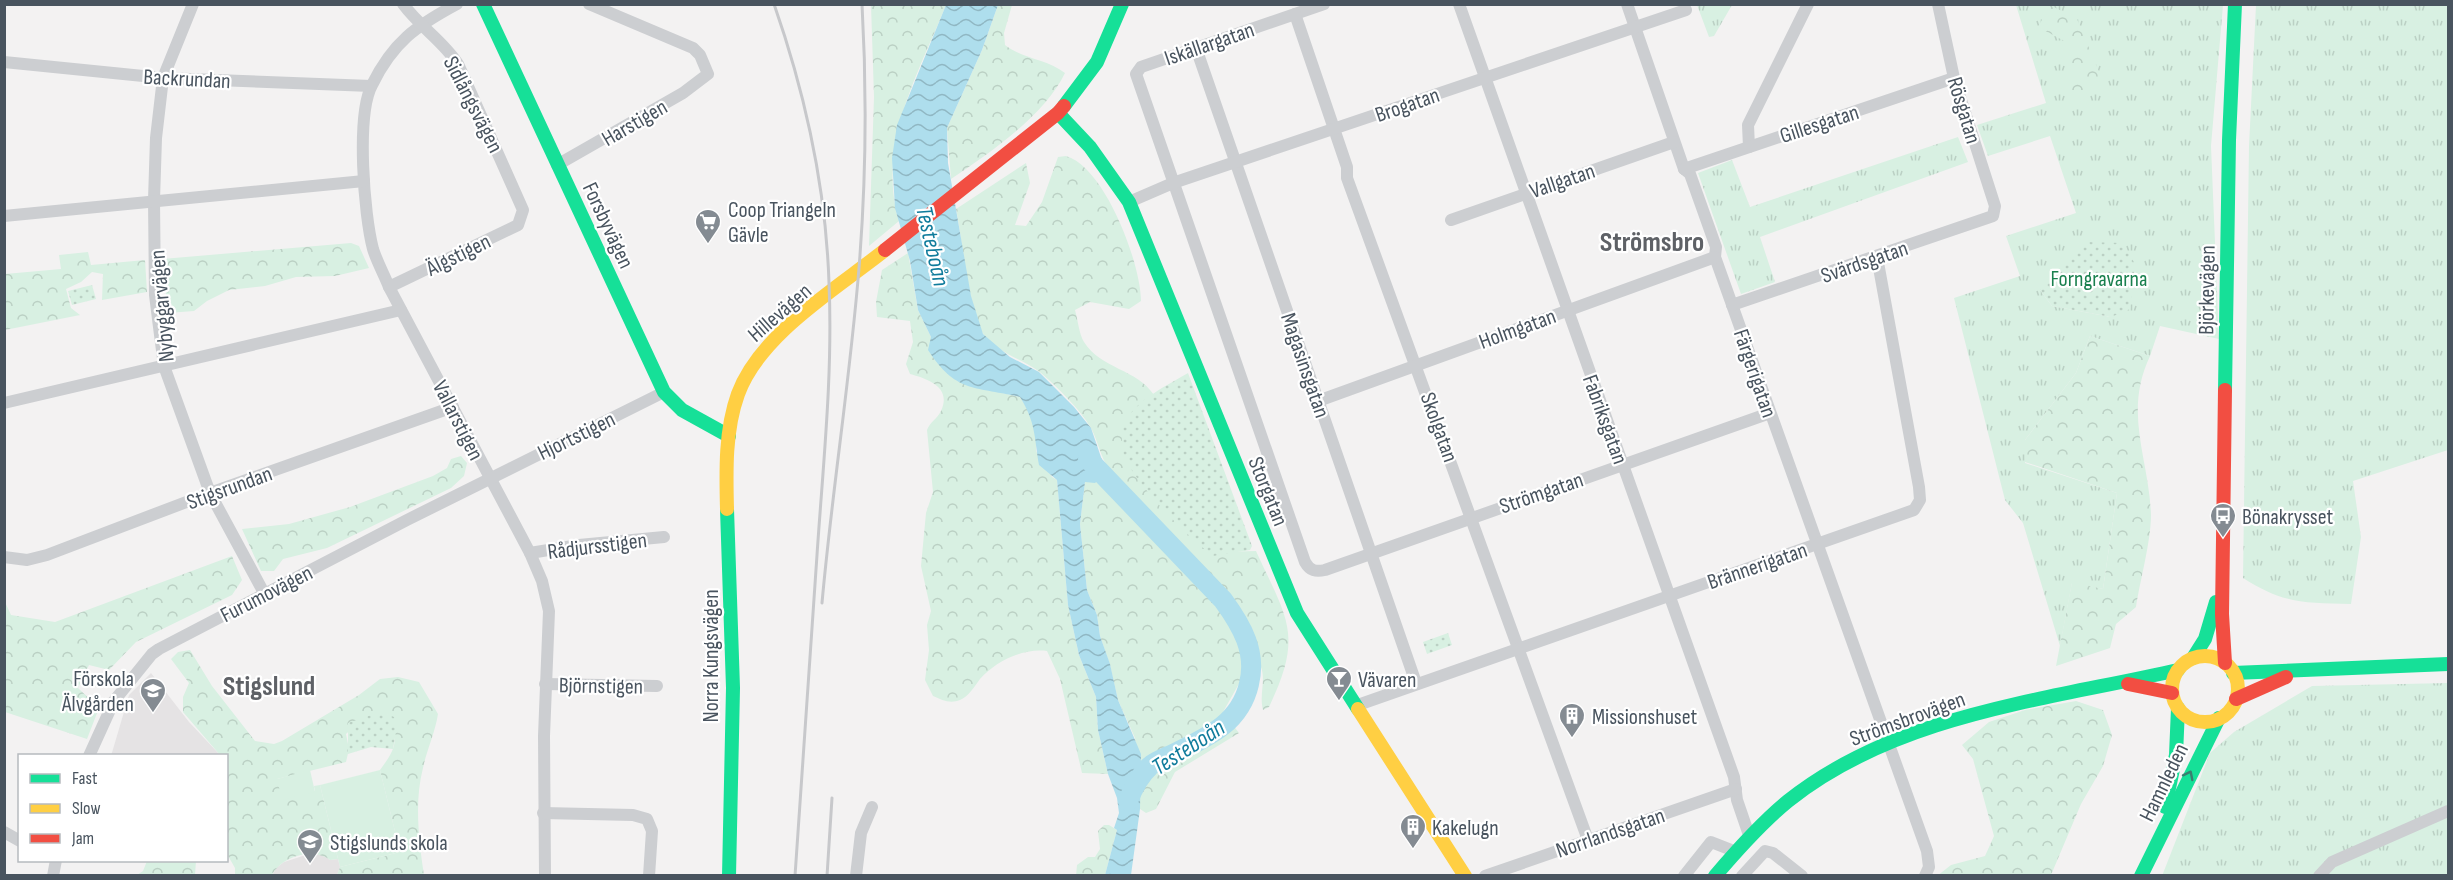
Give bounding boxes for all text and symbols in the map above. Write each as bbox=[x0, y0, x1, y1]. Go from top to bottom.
street label: Iskällargatan bbox=[1161, 17, 1258, 72]
street label: Sidlångsvägen bbox=[437, 52, 508, 158]
street label: Backrundan bbox=[143, 64, 231, 95]
street label: Rösgatan bbox=[1941, 74, 1986, 147]
street label: Brogatan bbox=[1372, 82, 1443, 129]
street label: Harstigen bbox=[597, 94, 672, 153]
street label: Gillesgatan bbox=[1777, 99, 1862, 150]
street label: Vallgatan bbox=[1526, 158, 1599, 205]
street label: Forsbyvägen bbox=[576, 178, 639, 273]
place label: Coop Triangeln Gävle bbox=[728, 197, 836, 249]
water label: Testeboån bbox=[909, 203, 956, 289]
supermarket icon: Coop Triangeln Gävle bbox=[693, 207, 723, 245]
district label: Strömsbro bbox=[1600, 226, 1704, 259]
street label: Älgstigen bbox=[421, 228, 495, 283]
street label: Svärdsgatan bbox=[1817, 235, 1912, 290]
street label: Björkevägen bbox=[2193, 245, 2222, 335]
street label: Nybyggarvägen bbox=[144, 249, 181, 363]
park label: Forngravarna bbox=[2051, 266, 2147, 293]
street label: Hillevägen bbox=[743, 278, 817, 348]
street label: Holmgatan bbox=[1475, 303, 1560, 356]
street label: Magasinsgatan bbox=[1274, 310, 1335, 421]
street label: Färgerigatan bbox=[1727, 326, 1782, 421]
street label: Fabriksgatan bbox=[1576, 371, 1633, 468]
street label: Vallarstigen bbox=[426, 376, 489, 465]
street label: Skolgatan bbox=[1414, 389, 1464, 466]
street label: Hjortstigen bbox=[533, 406, 620, 467]
street label: Storgatan bbox=[1242, 453, 1294, 530]
street label: Stigsrundan bbox=[183, 461, 276, 516]
street label: Strömgatan bbox=[1496, 467, 1587, 520]
bus stop icon: Bönakrysset bbox=[2208, 501, 2238, 539]
place label: Bönakrysset bbox=[2242, 504, 2334, 531]
street label: Rådjursstigen bbox=[546, 527, 648, 566]
street label: Brännerigatan bbox=[1704, 537, 1811, 596]
street label: Furumovägen bbox=[216, 560, 317, 629]
street label: Norra Kungsvägen bbox=[698, 589, 725, 723]
bar icon: Vävaren bbox=[1324, 664, 1354, 702]
place label: Förskola Älvgården bbox=[61, 666, 134, 718]
place label: Vävaren bbox=[1358, 667, 1416, 694]
district label: Stigslund bbox=[223, 670, 315, 703]
street label: Björnstigen bbox=[559, 672, 643, 701]
school or university icon: Förskola Älvgården bbox=[138, 676, 168, 714]
street label: Strömsbrovägen bbox=[1846, 686, 1969, 753]
building icon: Missionshuset bbox=[1557, 701, 1587, 739]
place label: Missionshuset bbox=[1592, 704, 1698, 731]
water label: Testeboån bbox=[1146, 713, 1230, 782]
street label: Hamnleden bbox=[2134, 739, 2195, 826]
legend bbox=[18, 754, 228, 862]
text: Fast bbox=[72, 768, 98, 789]
one-way arrow bbox=[2181, 770, 2193, 781]
text: Slow bbox=[72, 798, 101, 819]
street label: Norrlandsgatan bbox=[1553, 802, 1668, 865]
building icon: Kakelugn bbox=[1398, 812, 1428, 850]
place label: Kakelugn bbox=[1432, 815, 1499, 842]
school or university icon: Stigslunds skola bbox=[295, 827, 325, 865]
text: Jam bbox=[71, 828, 94, 849]
place label: Stigslunds skola bbox=[330, 830, 448, 857]

